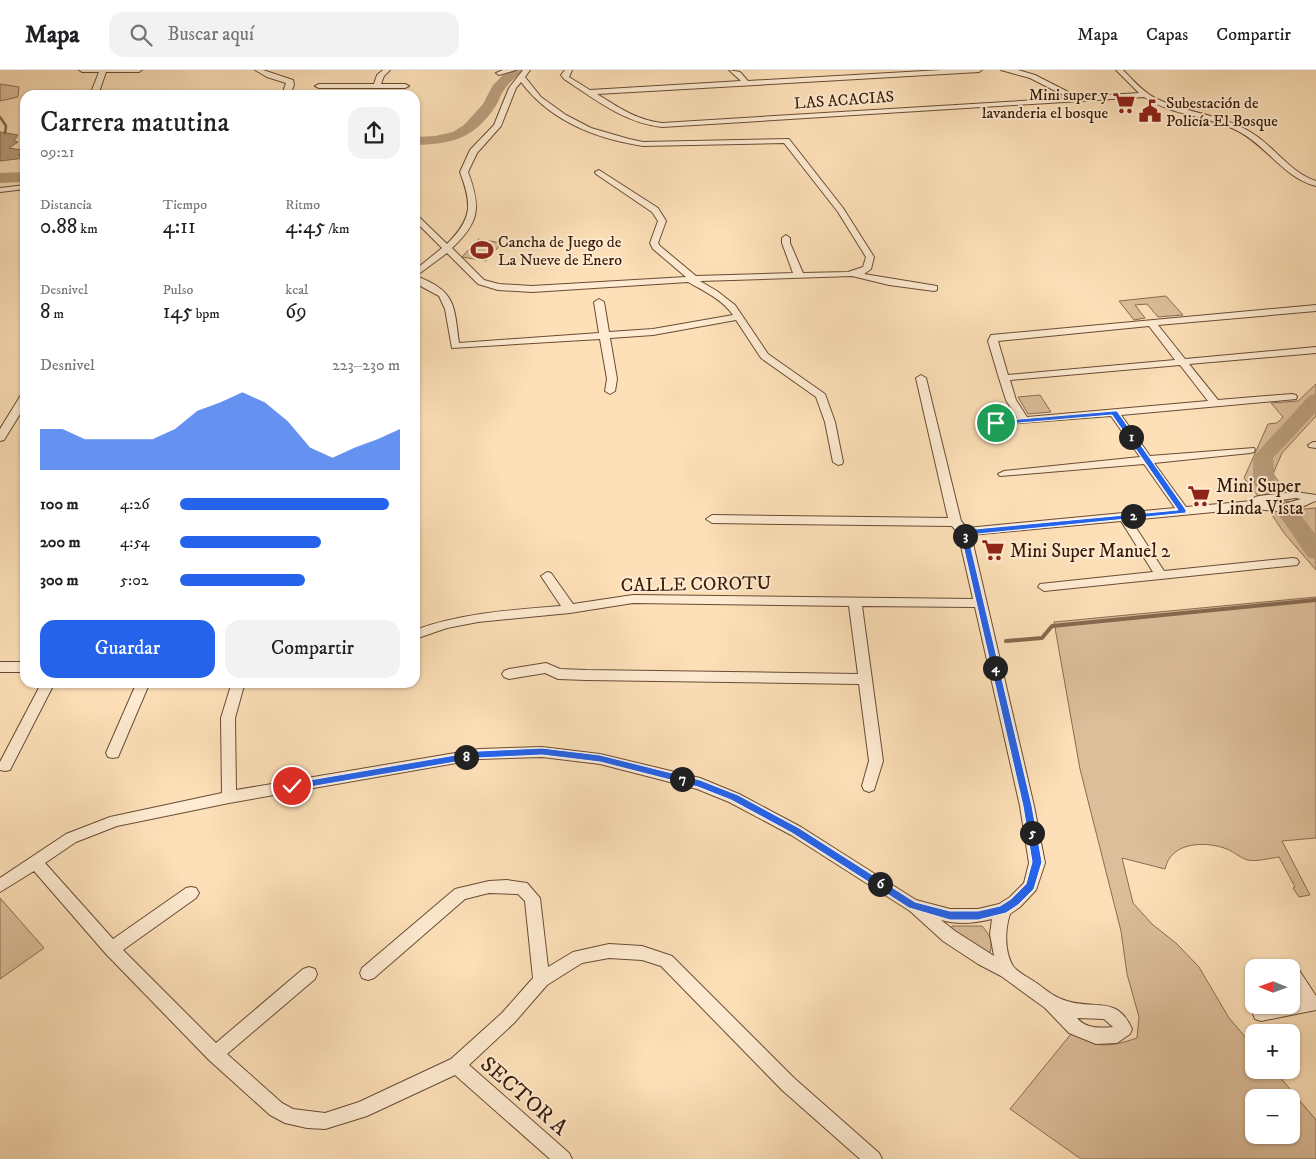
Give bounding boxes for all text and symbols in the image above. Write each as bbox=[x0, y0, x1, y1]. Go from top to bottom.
search box bbox=[109, 12, 459, 57]
text: Mapa bbox=[25, 20, 79, 50]
icon: search bbox=[127, 21, 155, 49]
text: Buscar aquí bbox=[167, 23, 254, 46]
text: Mapa bbox=[1077, 24, 1118, 46]
text: Capas bbox=[1146, 24, 1188, 46]
text: Compartir bbox=[1216, 24, 1291, 46]
place label: Mini super y lavanderia el bosque bbox=[982, 85, 1108, 123]
street label: LAS ACACIAS bbox=[793, 87, 895, 113]
supermarket icon: Mini super y lavanderia el bosque bbox=[1111, 90, 1137, 116]
place label: Subestación de Policía El Bosque bbox=[1166, 93, 1278, 131]
public building icon: Subestación de Policía El Bosque bbox=[1137, 98, 1163, 124]
text: Carrera matutina bbox=[40, 105, 229, 140]
button: share bbox=[348, 107, 400, 159]
text: 09:21 bbox=[40, 142, 75, 162]
text: Distancia bbox=[40, 196, 92, 214]
text: Tiempo bbox=[163, 196, 207, 214]
text: Ritmo bbox=[285, 196, 320, 214]
text: 0.88 bbox=[40, 214, 77, 240]
text: 4:11 bbox=[163, 214, 196, 240]
text: 4:45 bbox=[285, 214, 325, 240]
text: km bbox=[77, 220, 98, 238]
text: /km bbox=[325, 220, 350, 238]
place label: Cancha de Juego de La Nueve de Enero bbox=[498, 232, 622, 270]
sports icon: Cancha de Juego de La Nueve de Enero bbox=[469, 237, 495, 263]
text: Desnivel bbox=[40, 281, 88, 299]
text: Pulso bbox=[163, 281, 193, 299]
text: kcal bbox=[285, 281, 308, 299]
text: 8 bbox=[40, 299, 51, 325]
text: 145 bbox=[163, 299, 193, 325]
text: 69 bbox=[285, 299, 307, 325]
text: m bbox=[51, 305, 64, 323]
text: bpm bbox=[193, 305, 220, 323]
text: Desnivel bbox=[40, 355, 95, 375]
text: 223–230 m bbox=[332, 355, 400, 375]
pin bbox=[975, 402, 1017, 444]
icon: arrive bbox=[982, 409, 1010, 437]
pin: 1 bbox=[1118, 424, 1144, 450]
text: 1 bbox=[1129, 428, 1134, 446]
place label: Mini Super Linda Vista bbox=[1216, 475, 1303, 520]
supermarket icon: Mini Super Linda Vista bbox=[1186, 483, 1212, 509]
text: 100 m bbox=[40, 494, 79, 514]
text: 4:26 bbox=[120, 494, 150, 514]
pin: 2 bbox=[1120, 504, 1146, 528]
text: 2 bbox=[1130, 507, 1137, 525]
pin: 3 bbox=[952, 524, 978, 548]
text: 3 bbox=[963, 527, 968, 545]
text: 200 m bbox=[40, 532, 81, 552]
text: 4:54 bbox=[120, 532, 150, 552]
supermarket icon: Mini Super Manuel 2 bbox=[980, 537, 1006, 563]
place label: Mini Super Manuel 2 bbox=[1010, 540, 1171, 563]
text: 300 m bbox=[40, 570, 79, 590]
text: 5:02 bbox=[120, 570, 149, 590]
street label: CALLE COROTU bbox=[621, 572, 772, 597]
button: Guardar bbox=[40, 620, 215, 678]
button: Compartir bbox=[225, 620, 400, 678]
pin: 4 bbox=[982, 656, 1008, 680]
text: 4 bbox=[991, 659, 1000, 677]
pin: 8 bbox=[454, 744, 478, 770]
text: 8 bbox=[463, 748, 470, 766]
pin bbox=[271, 765, 313, 807]
pin: 7 bbox=[670, 766, 694, 792]
text: 7 bbox=[679, 770, 686, 788]
icon: check bbox=[278, 772, 306, 800]
pin: 5 bbox=[1020, 820, 1044, 846]
text: 5 bbox=[1029, 824, 1036, 842]
pin: 6 bbox=[868, 872, 892, 896]
text: 6 bbox=[877, 875, 884, 893]
north arrow bbox=[1245, 959, 1300, 1014]
map controls bbox=[1245, 959, 1300, 1144]
button: + bbox=[1245, 1024, 1300, 1079]
street label: SECTOR A bbox=[475, 1051, 574, 1142]
button: − bbox=[1245, 1089, 1300, 1144]

